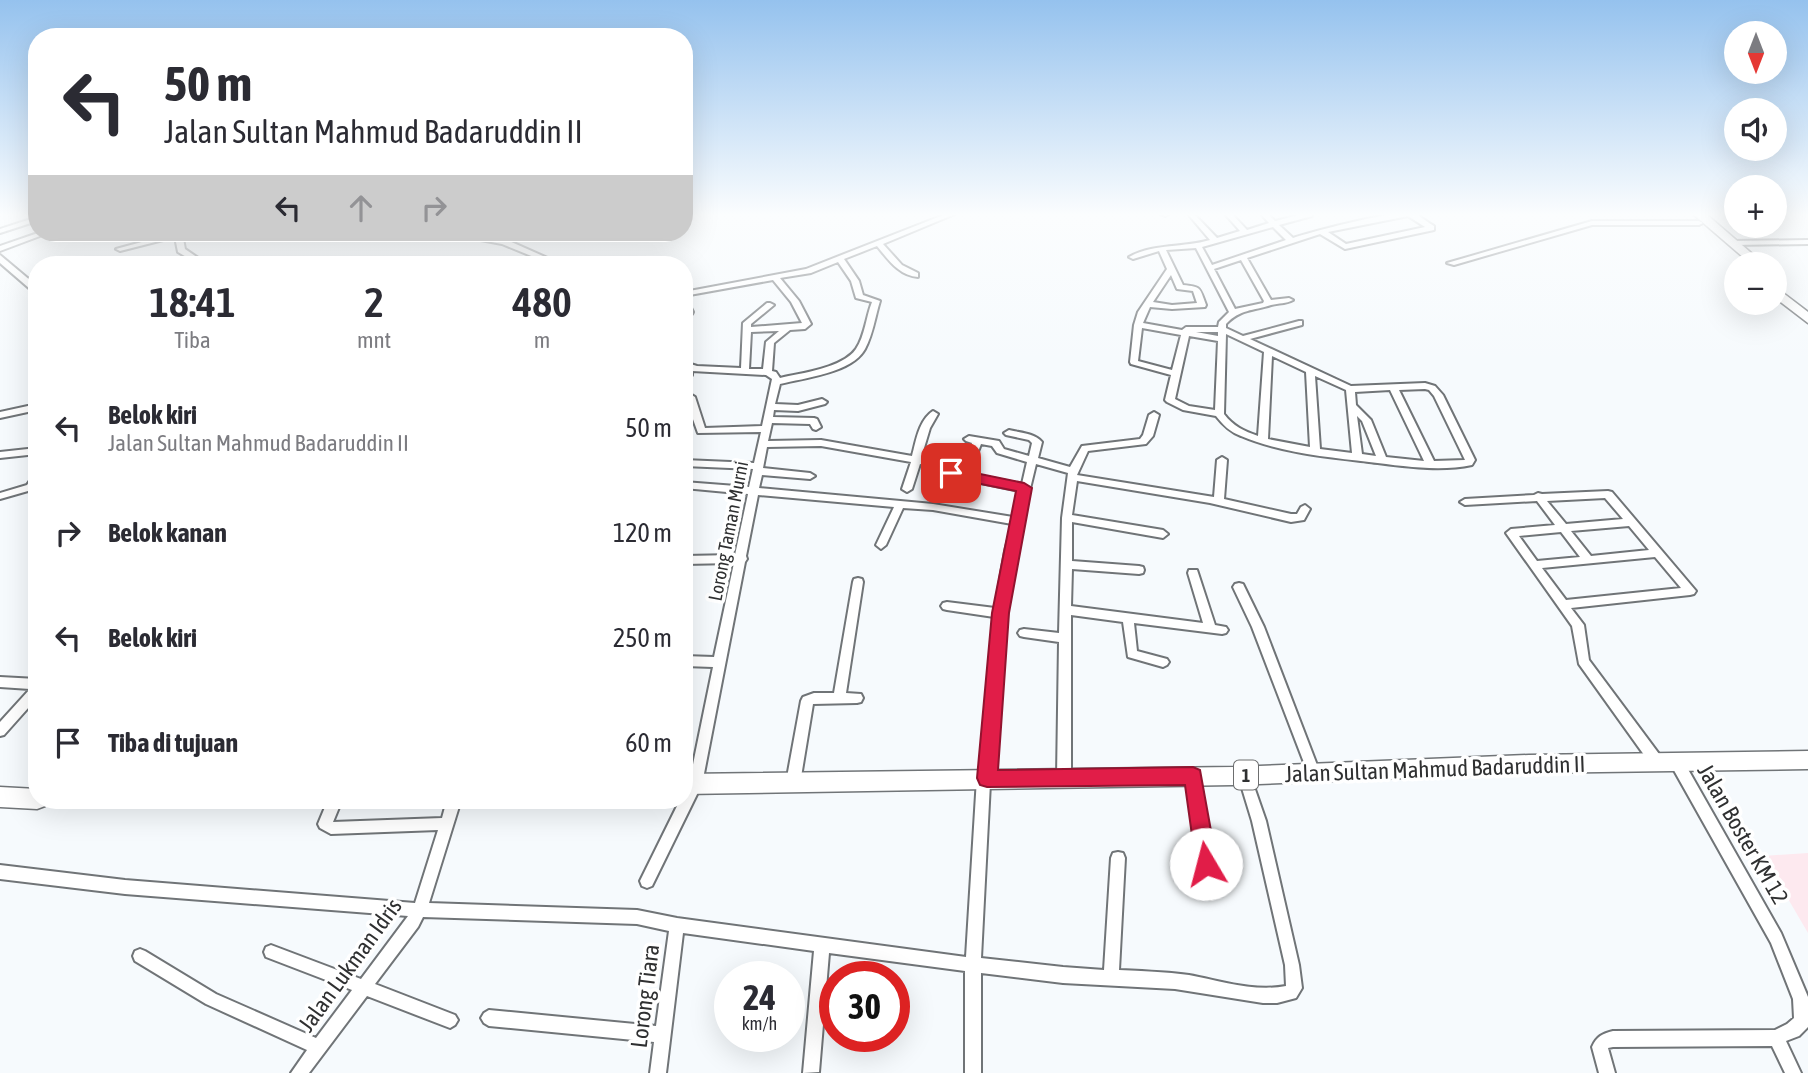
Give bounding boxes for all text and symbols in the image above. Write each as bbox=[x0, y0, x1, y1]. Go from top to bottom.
north arrow bbox=[1724, 21, 1787, 84]
map controls bbox=[1724, 21, 1787, 315]
text: 50 m bbox=[164, 55, 252, 111]
icon: left bbox=[49, 56, 140, 147]
button: sound bbox=[1724, 98, 1787, 161]
text: Jalan Sultan Mahmud Badaruddin II bbox=[164, 113, 583, 150]
button: + bbox=[1724, 175, 1787, 238]
icon: left bbox=[269, 189, 307, 227]
icon: ahead bbox=[342, 189, 380, 227]
icon: right bbox=[415, 189, 453, 227]
button: − bbox=[1724, 252, 1787, 315]
text: 18:41 bbox=[149, 278, 236, 326]
text: 2 bbox=[364, 278, 384, 326]
text: 480 bbox=[512, 278, 572, 326]
text: Tiba bbox=[174, 327, 211, 353]
text: mnt bbox=[357, 327, 391, 353]
text: m bbox=[534, 327, 550, 353]
text: Belok kiri bbox=[108, 400, 197, 430]
icon: left bbox=[49, 409, 87, 447]
text: 50 m bbox=[625, 413, 672, 443]
text: Jalan Sultan Mahmud Badaruddin II bbox=[108, 430, 409, 456]
pin bbox=[921, 443, 981, 503]
icon: arrive bbox=[932, 454, 970, 492]
street label: Lorong Taman Murni bbox=[704, 459, 752, 603]
icon: right bbox=[49, 514, 87, 552]
text: Belok kanan bbox=[108, 518, 227, 548]
text: 120 m bbox=[613, 518, 672, 548]
icon: left bbox=[49, 619, 87, 657]
text: Belok kiri bbox=[108, 623, 197, 653]
text: 250 m bbox=[613, 623, 672, 653]
icon: arrive bbox=[49, 724, 87, 762]
text: Tiba di tujuan bbox=[108, 728, 238, 758]
text: 60 m bbox=[625, 728, 672, 758]
street label: Jalan Sultan Mahmud Badaruddin II bbox=[1284, 751, 1586, 787]
street label: Jalan Boster KM 12 bbox=[1692, 759, 1794, 909]
road number: 1 bbox=[1234, 760, 1258, 790]
position arrow bbox=[1169, 827, 1243, 901]
street label: Jalan Lukman Idris bbox=[293, 894, 407, 1036]
street label: Lorong Tiara bbox=[626, 943, 664, 1049]
speed limit sign: 30 bbox=[819, 961, 910, 1052]
text: 24 bbox=[743, 977, 776, 1017]
text: km/h bbox=[742, 1013, 777, 1034]

